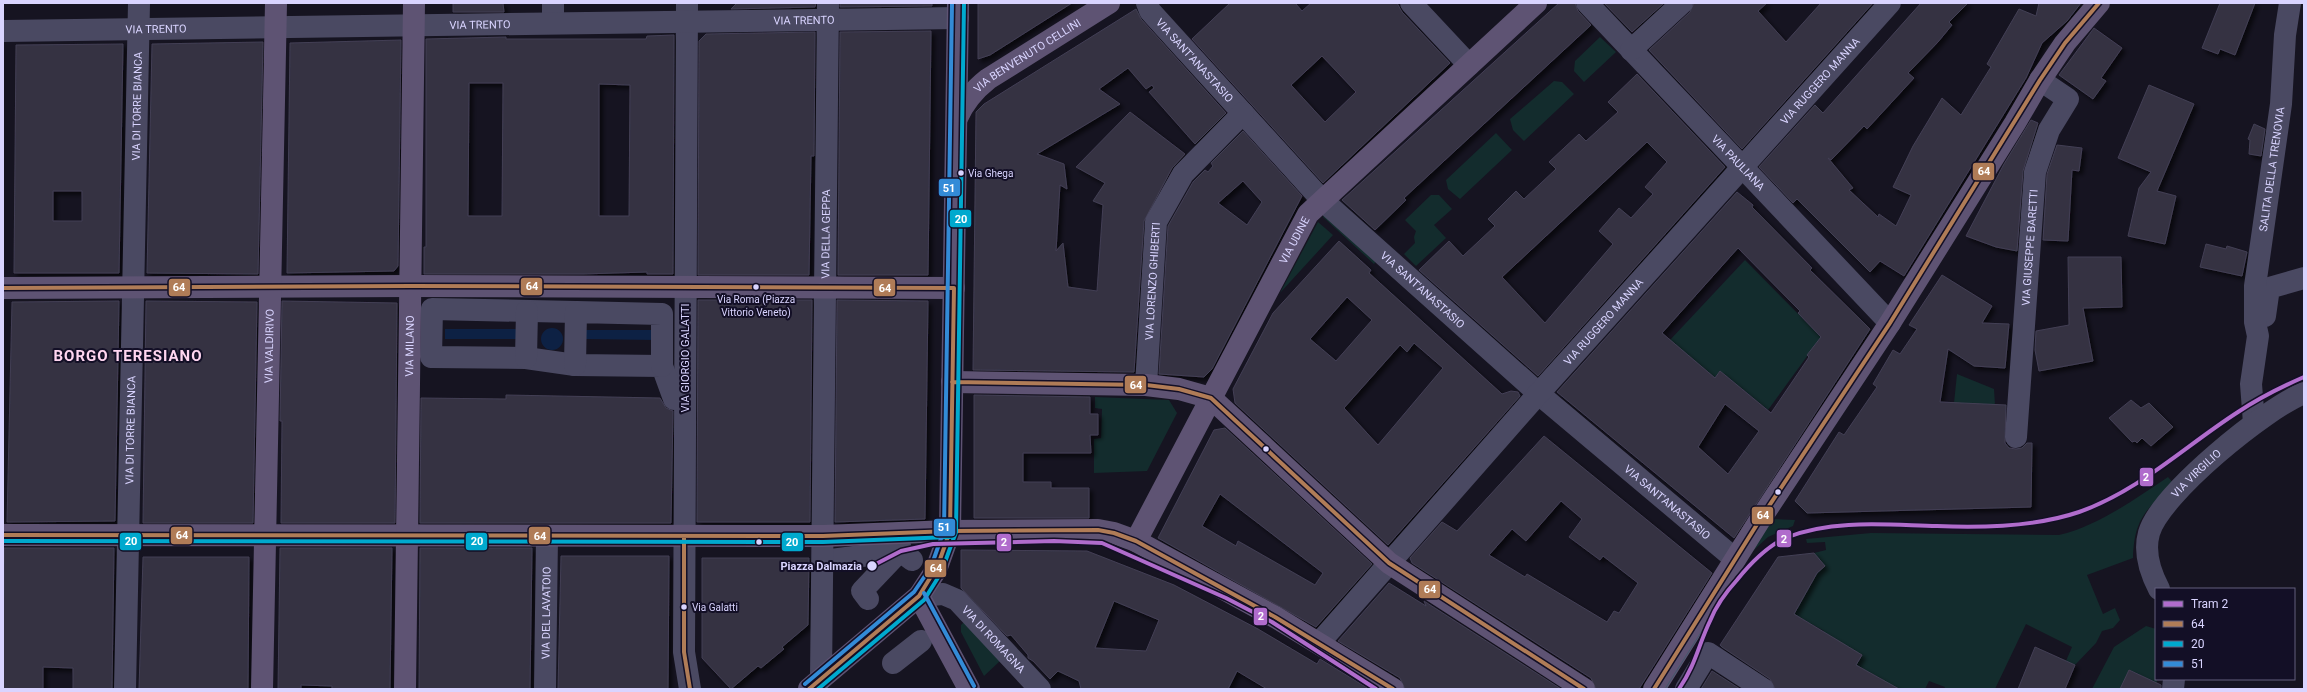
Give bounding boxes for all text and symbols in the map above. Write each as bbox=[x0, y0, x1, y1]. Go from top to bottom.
street label: VIA TRENTO bbox=[773, 13, 835, 27]
street label: VIA BENVENUTO CELLINI bbox=[971, 16, 1083, 95]
street label: VIA SANT'ANASTASIO bbox=[1153, 16, 1236, 105]
street label: VIA TRENTO bbox=[449, 18, 511, 31]
street label: VIA TRENTO bbox=[125, 22, 187, 36]
street label: VIA RUGGERO MANNA bbox=[1778, 34, 1863, 127]
street label: VIA DI TORRE BIANCA bbox=[129, 51, 145, 161]
street label: SALITA DELLA TRENOVIA bbox=[2256, 105, 2287, 232]
street label: VIA PAULIANA bbox=[1709, 132, 1768, 194]
line badge: 64 bbox=[1972, 162, 1995, 181]
text: 64 bbox=[1978, 165, 1991, 178]
marker: Via Ghega bbox=[956, 168, 966, 178]
place label: Via Ghega bbox=[968, 168, 1013, 179]
line badge: 51 bbox=[938, 178, 961, 197]
text: 51 bbox=[943, 182, 955, 195]
street label: VIA DELLA GEPPA bbox=[819, 188, 833, 279]
street label: VIA GIUSEPPE BARETTI bbox=[2019, 189, 2040, 306]
line badge: 20 bbox=[949, 209, 972, 228]
text: 20 bbox=[955, 213, 967, 226]
street label: VIA UDINE bbox=[1277, 214, 1312, 266]
street label: VIA LORENZO GHIBERTI bbox=[1142, 222, 1162, 341]
street label: VIA SANT'ANASTASIO bbox=[1378, 249, 1467, 331]
street label: VIA RUGGERO MANNA bbox=[1561, 275, 1646, 368]
line badge: 64 bbox=[520, 277, 543, 296]
line badge: 64 bbox=[168, 278, 191, 297]
line badge: 64 bbox=[873, 278, 896, 297]
text: 64 bbox=[526, 280, 539, 293]
text: 64 bbox=[173, 281, 186, 294]
marker: Via Roma (Piazza Vittorio Veneto) bbox=[751, 282, 761, 292]
text: 64 bbox=[879, 282, 892, 295]
place label: Via Roma (Piazza Vittorio Veneto) bbox=[717, 294, 795, 319]
street label: VIA GIORGIO GALATTI bbox=[679, 304, 692, 413]
street label: VIA VALDIRIVO bbox=[262, 309, 276, 383]
street label: VIA MILANO bbox=[403, 315, 416, 377]
district label: BORGO TERESIANO bbox=[54, 347, 202, 365]
street label: VIA DI TORRE BIANCA bbox=[123, 375, 138, 485]
line badge: 64 bbox=[1124, 375, 1147, 394]
text: 64 bbox=[1130, 379, 1143, 392]
unlabelled marker bbox=[1261, 444, 1271, 454]
street label: VIA VIRGILIO bbox=[2169, 446, 2224, 500]
street label: VIA SANT'ANASTASIO bbox=[1622, 462, 1713, 542]
line badge: 2 bbox=[2139, 467, 2154, 487]
text: 2 bbox=[2143, 471, 2149, 484]
unlabelled marker bbox=[1773, 487, 1783, 497]
line badge: 64 bbox=[1751, 506, 1774, 525]
text: 64 bbox=[1757, 509, 1770, 522]
line badge: 51 bbox=[933, 518, 956, 537]
text: 51 bbox=[938, 521, 950, 534]
line badge: 64 bbox=[170, 526, 193, 545]
line badge: 64 bbox=[528, 526, 551, 545]
text: 64 bbox=[176, 529, 189, 542]
line badge: 2 bbox=[1776, 529, 1792, 548]
text: 64 bbox=[534, 530, 547, 543]
line badge: 20 bbox=[119, 532, 142, 551]
line badge: 20 bbox=[465, 532, 488, 551]
line badge: 20 bbox=[781, 532, 804, 552]
line badge: 2 bbox=[996, 533, 1012, 552]
text: 2 bbox=[1781, 533, 1787, 546]
text: 20 bbox=[125, 535, 137, 548]
text: 20 bbox=[471, 535, 483, 548]
text: 20 bbox=[786, 536, 798, 549]
text: 2 bbox=[1001, 536, 1007, 549]
unlabelled marker bbox=[754, 537, 764, 547]
marker: Piazza Dalmazia bbox=[865, 559, 879, 573]
line badge: 64 bbox=[924, 559, 947, 578]
place label: Piazza Dalmazia bbox=[781, 560, 862, 573]
text: 64 bbox=[930, 562, 943, 575]
street label: VIA DEL LAVATOIO bbox=[539, 567, 553, 659]
line badge: 64 bbox=[1418, 580, 1441, 599]
text: 64 bbox=[1424, 583, 1437, 596]
legend bbox=[2155, 588, 2295, 680]
text: Tram 2 bbox=[2191, 597, 2229, 611]
marker: Via Galatti bbox=[679, 602, 689, 612]
place label: Via Galatti bbox=[692, 602, 738, 613]
street label: VIA DI ROMAGNA bbox=[959, 603, 1029, 676]
line badge: 2 bbox=[1253, 607, 1268, 626]
text: 2 bbox=[1258, 610, 1264, 623]
text: 64 bbox=[2191, 617, 2205, 631]
text: 20 bbox=[2191, 637, 2205, 651]
text: 51 bbox=[2191, 657, 2205, 671]

